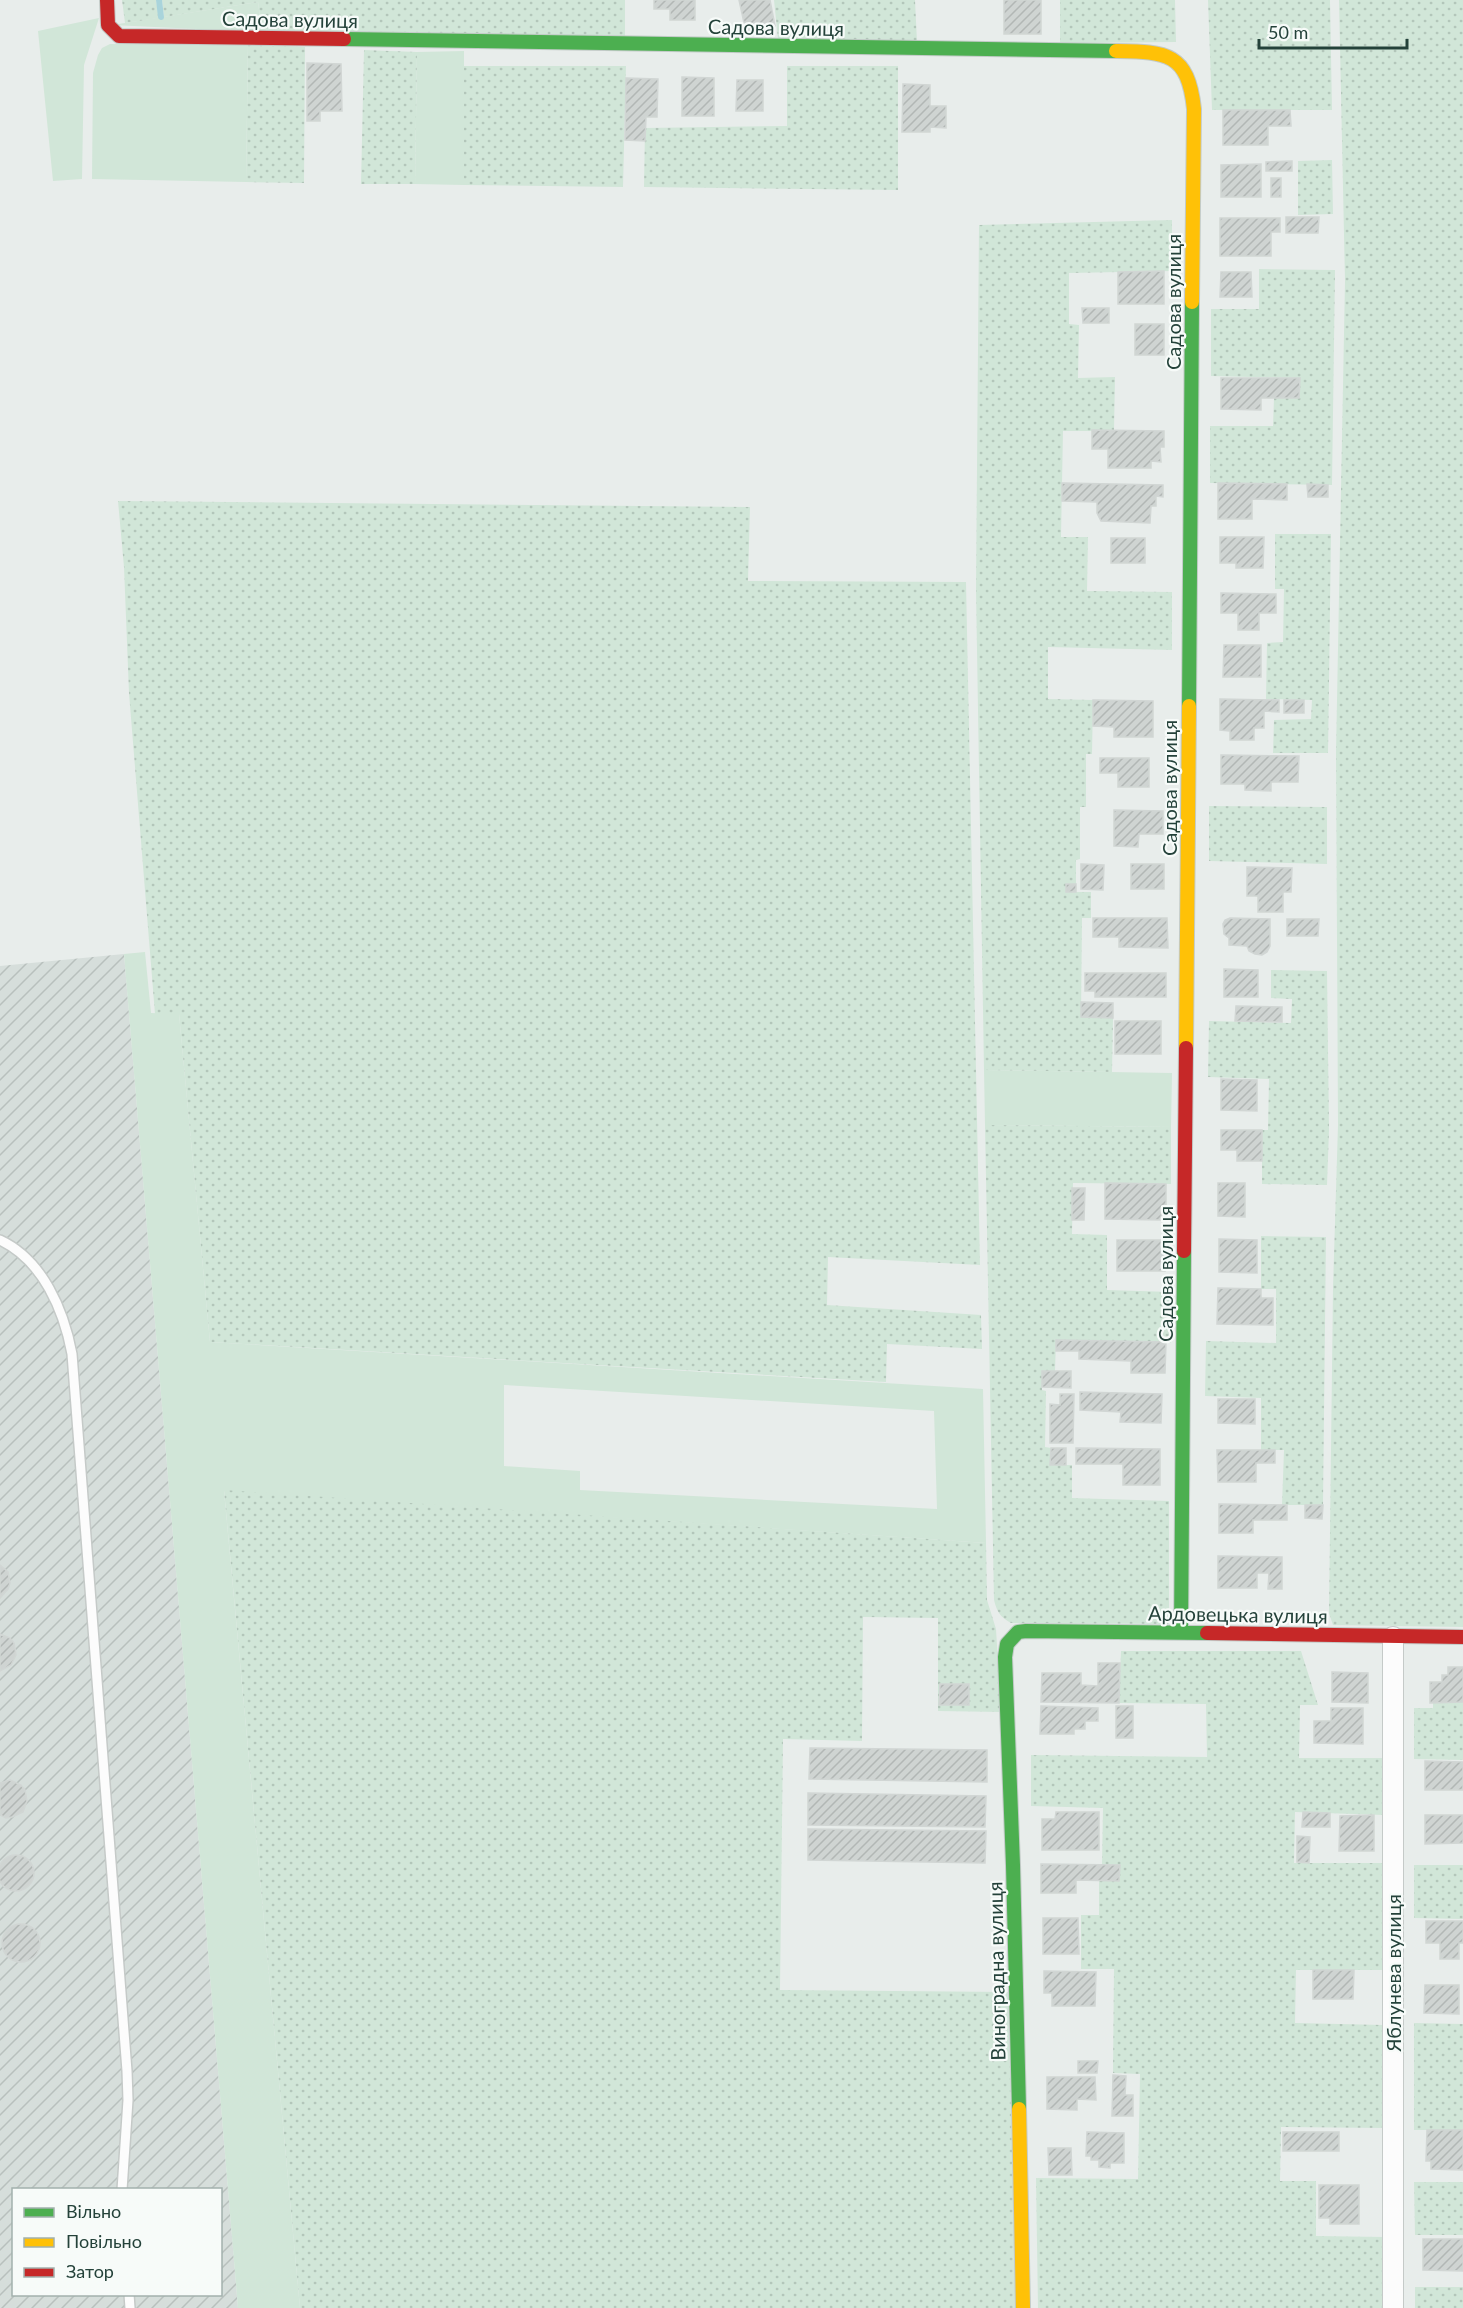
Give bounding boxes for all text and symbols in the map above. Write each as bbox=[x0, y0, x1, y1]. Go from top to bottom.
street label: Садова вулиця bbox=[222, 6, 358, 32]
scale bar bbox=[1259, 12, 1408, 50]
street label: Садова вулиця bbox=[708, 14, 844, 40]
text: 50 m bbox=[1268, 21, 1308, 43]
street label: Садова вулиця bbox=[1161, 234, 1185, 370]
street label: Садова вулиця bbox=[1157, 720, 1181, 856]
street label: Садова вулиця bbox=[1153, 1206, 1177, 1342]
street label: Ардовецька вулиця bbox=[1148, 1600, 1328, 1628]
street label: Виноградна вулиця bbox=[982, 1881, 1010, 2061]
street label: Яблунева вулиця bbox=[1381, 1894, 1405, 2053]
legend bbox=[12, 2188, 222, 2296]
text: Вільно bbox=[66, 2200, 121, 2222]
text: Повільно bbox=[66, 2230, 142, 2252]
text: Затор bbox=[66, 2260, 114, 2282]

